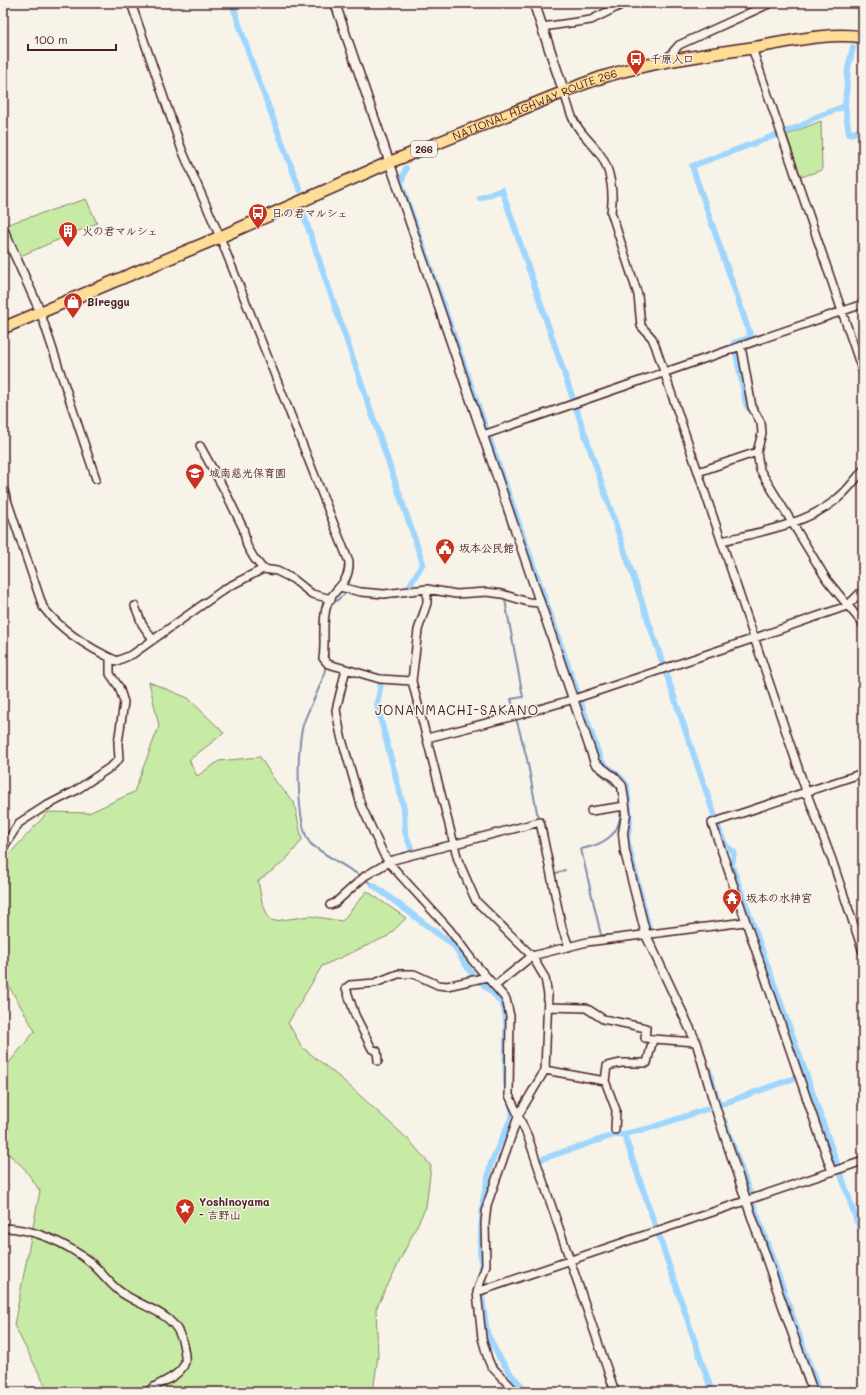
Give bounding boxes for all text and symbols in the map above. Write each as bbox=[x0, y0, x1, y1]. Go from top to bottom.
scale bar bbox=[28, 26, 116, 52]
text: 100 m bbox=[34, 31, 68, 47]
bus stop icon: 千原入口 bbox=[625, 48, 647, 76]
place label: 千原入口 bbox=[650, 51, 694, 66]
street label: NATIONAL HIGHWAY ROUTE 266 bbox=[450, 65, 619, 143]
road number: 266 bbox=[411, 141, 437, 157]
bus stop icon: 日の君マルシェ bbox=[247, 202, 269, 230]
place label: 日の君マルシェ bbox=[272, 205, 348, 220]
building icon: 火の君マルシェ bbox=[57, 220, 79, 248]
place label: 火の君マルシェ bbox=[82, 223, 158, 238]
shop icon: Bireggu bbox=[62, 291, 84, 319]
place label: Bireggu bbox=[87, 294, 130, 309]
school or university icon: 城南慈光保育園 bbox=[184, 462, 206, 490]
place label: 城南慈光保育園 bbox=[209, 465, 286, 480]
public building icon: 坂本公民館 bbox=[434, 537, 456, 565]
place label: 坂本公民館 bbox=[459, 540, 514, 555]
district label: JONANMACHI-SAKANO bbox=[375, 701, 539, 718]
temple icon: 坂本の水神宮 bbox=[721, 887, 743, 915]
place label: 坂本の水神宮 bbox=[746, 890, 812, 905]
place label: Yoshinoyama - 吉野山 bbox=[199, 1194, 270, 1222]
place icon: Yoshinoyama - 吉野山 bbox=[174, 1197, 196, 1225]

